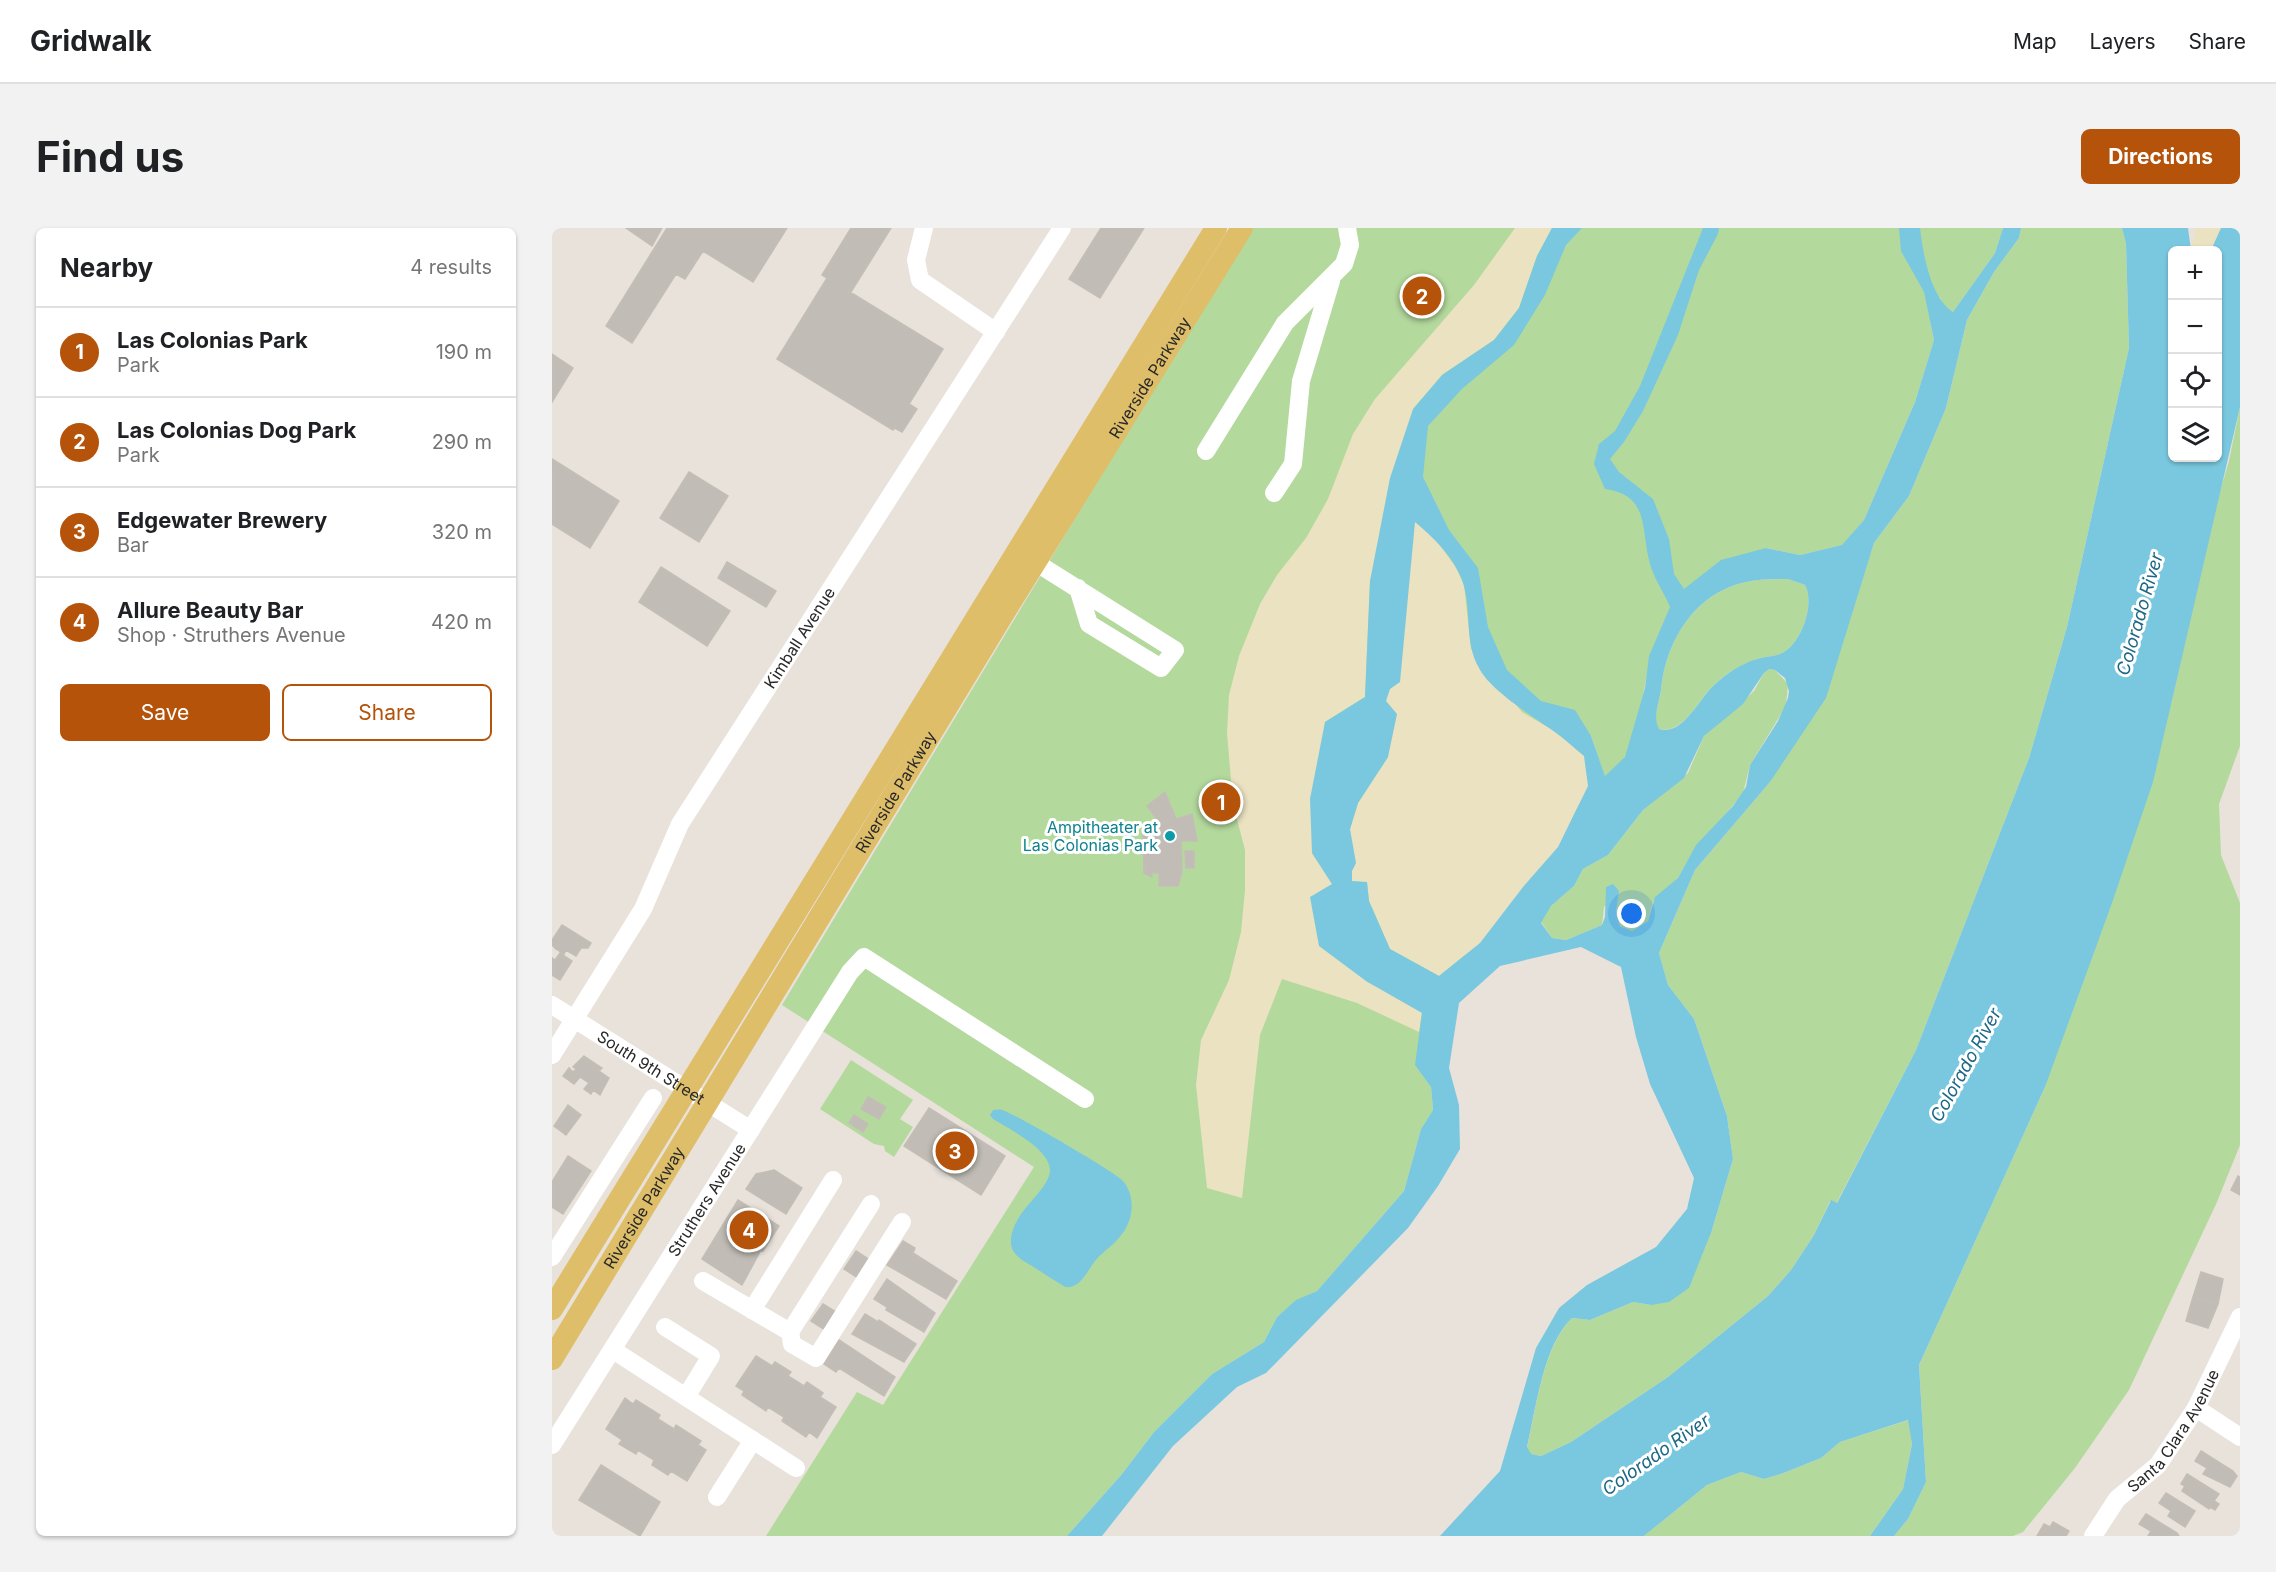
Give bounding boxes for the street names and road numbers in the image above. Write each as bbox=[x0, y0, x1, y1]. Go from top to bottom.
street label: Riverside Parkway bbox=[1104, 313, 1195, 442]
street label: Kimball Avenue bbox=[760, 583, 839, 692]
street label: Riverside Parkway bbox=[851, 727, 940, 857]
street label: South 9th Street bbox=[594, 1026, 708, 1108]
street label: Struthers Avenue bbox=[663, 1139, 750, 1260]
street label: Riverside Parkway bbox=[599, 1143, 688, 1272]
street label: Santa Clara Avenue bbox=[2123, 1366, 2223, 1496]

